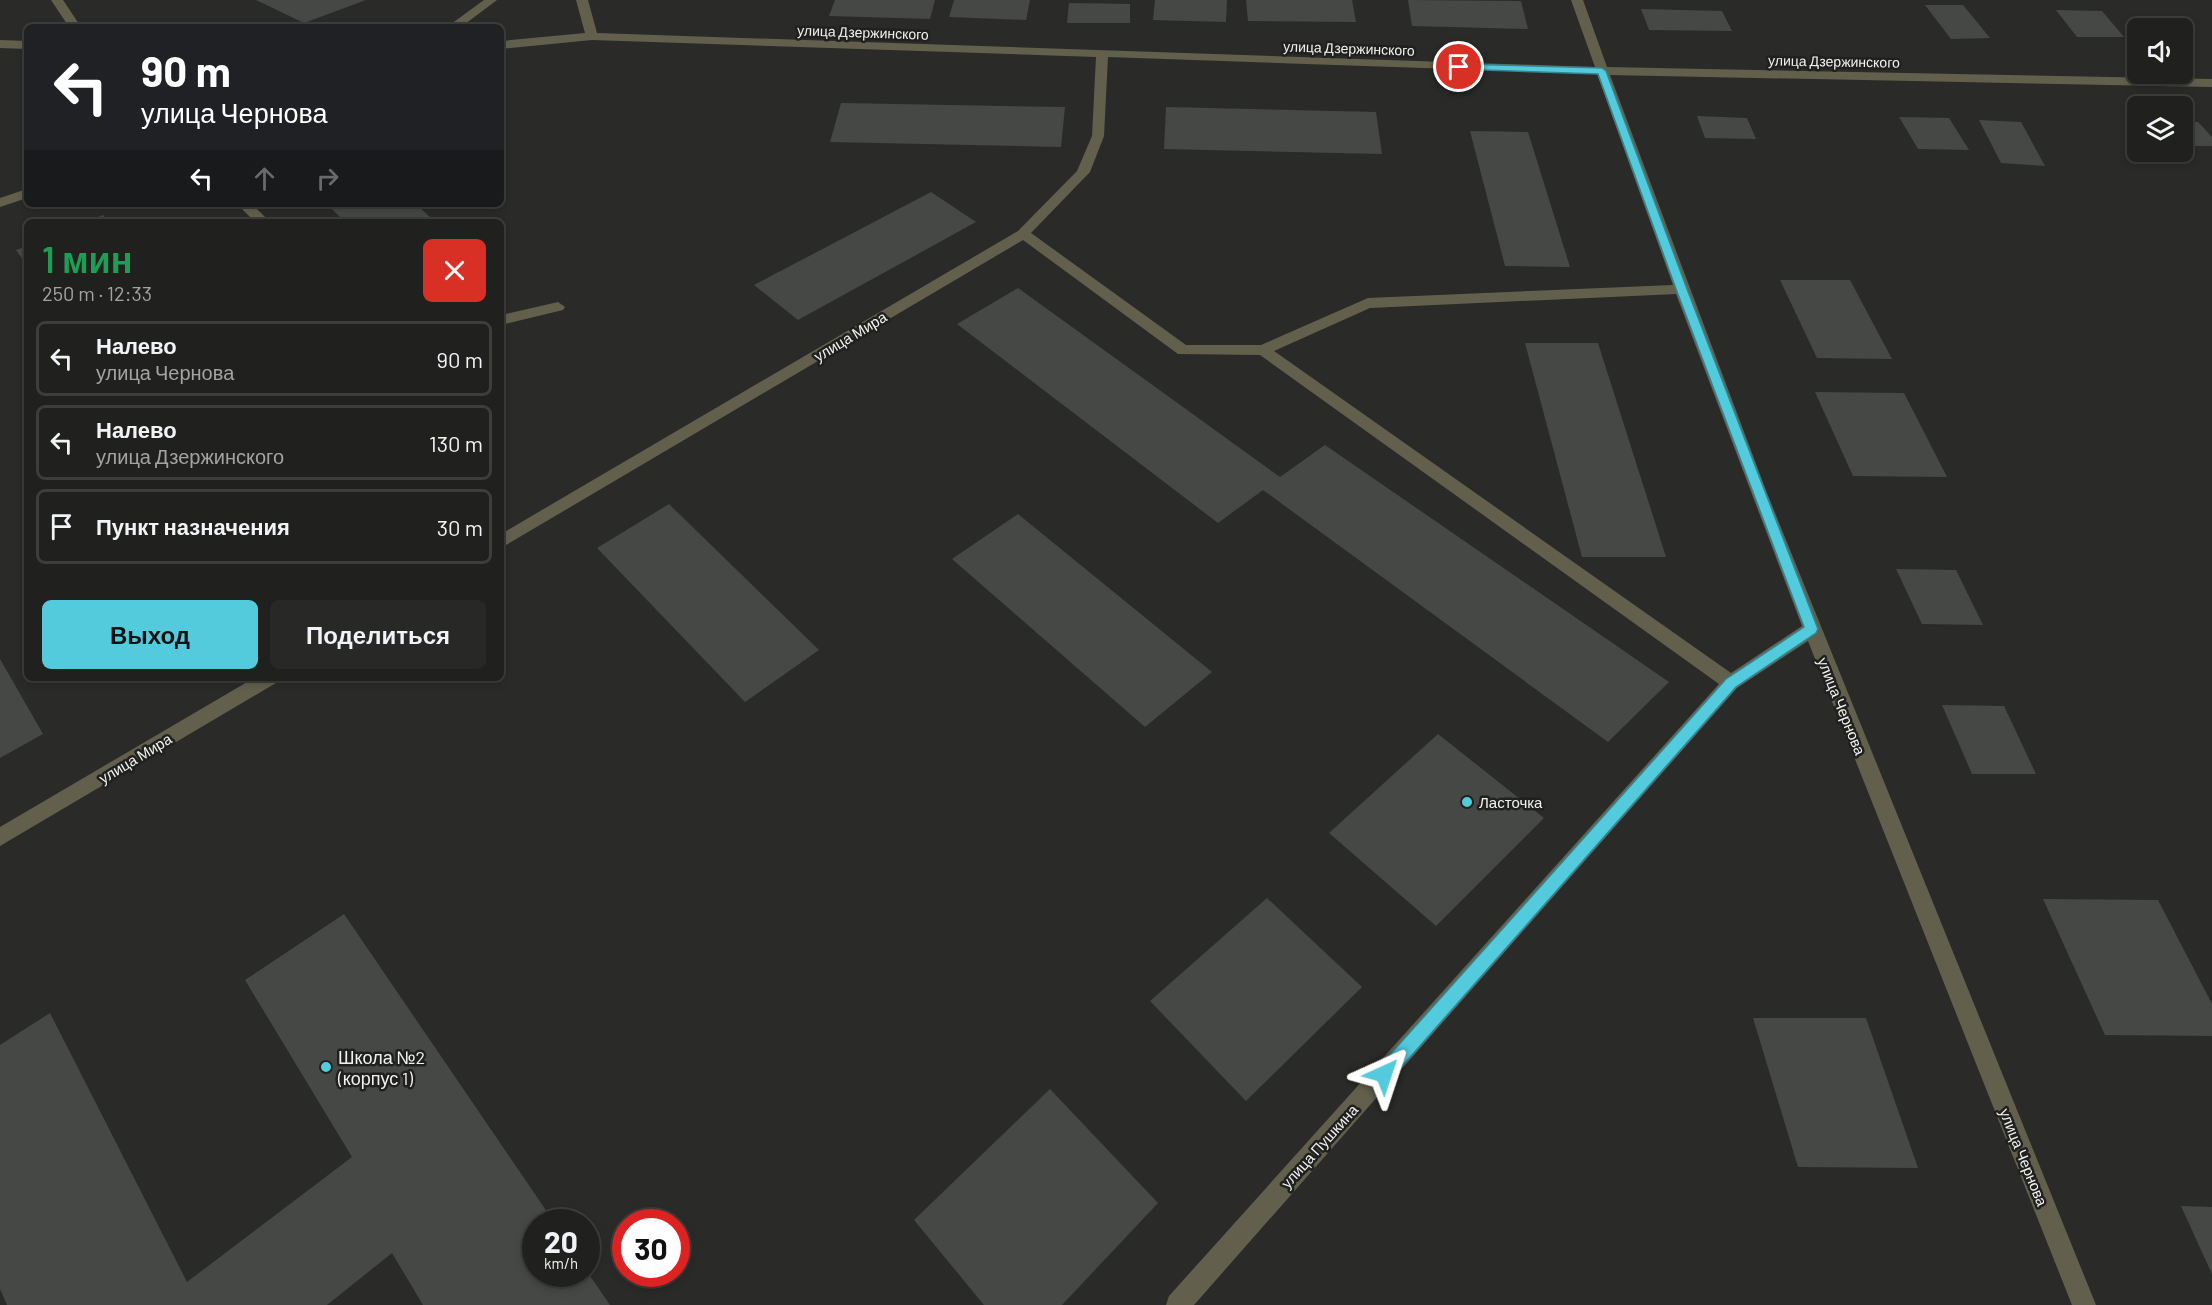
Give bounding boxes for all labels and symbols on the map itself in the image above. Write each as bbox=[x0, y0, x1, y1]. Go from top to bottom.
street label: улица Дзержинского bbox=[797, 21, 929, 43]
street label: улица Дзержинского bbox=[1283, 37, 1415, 59]
pin bbox=[1433, 41, 1484, 92]
street label: улица Дзержинского bbox=[1768, 51, 1900, 71]
street label: улица Мира bbox=[810, 307, 890, 365]
street label: улица Чернова bbox=[1814, 655, 1870, 758]
street label: улица Мира bbox=[95, 729, 175, 787]
place label: Ласточка bbox=[1479, 793, 1543, 811]
marker: Ласточка bbox=[1460, 795, 1474, 809]
position arrow bbox=[1352, 1042, 1416, 1106]
place label: Школа №2 (корпус 1) bbox=[337, 1046, 425, 1089]
marker: Школа №2 (корпус 1) bbox=[319, 1060, 333, 1074]
street label: улица Пушкина bbox=[1277, 1100, 1362, 1191]
street label: улица Чернова bbox=[1996, 1106, 2052, 1209]
speed limit sign: 30 bbox=[612, 1209, 690, 1287]

